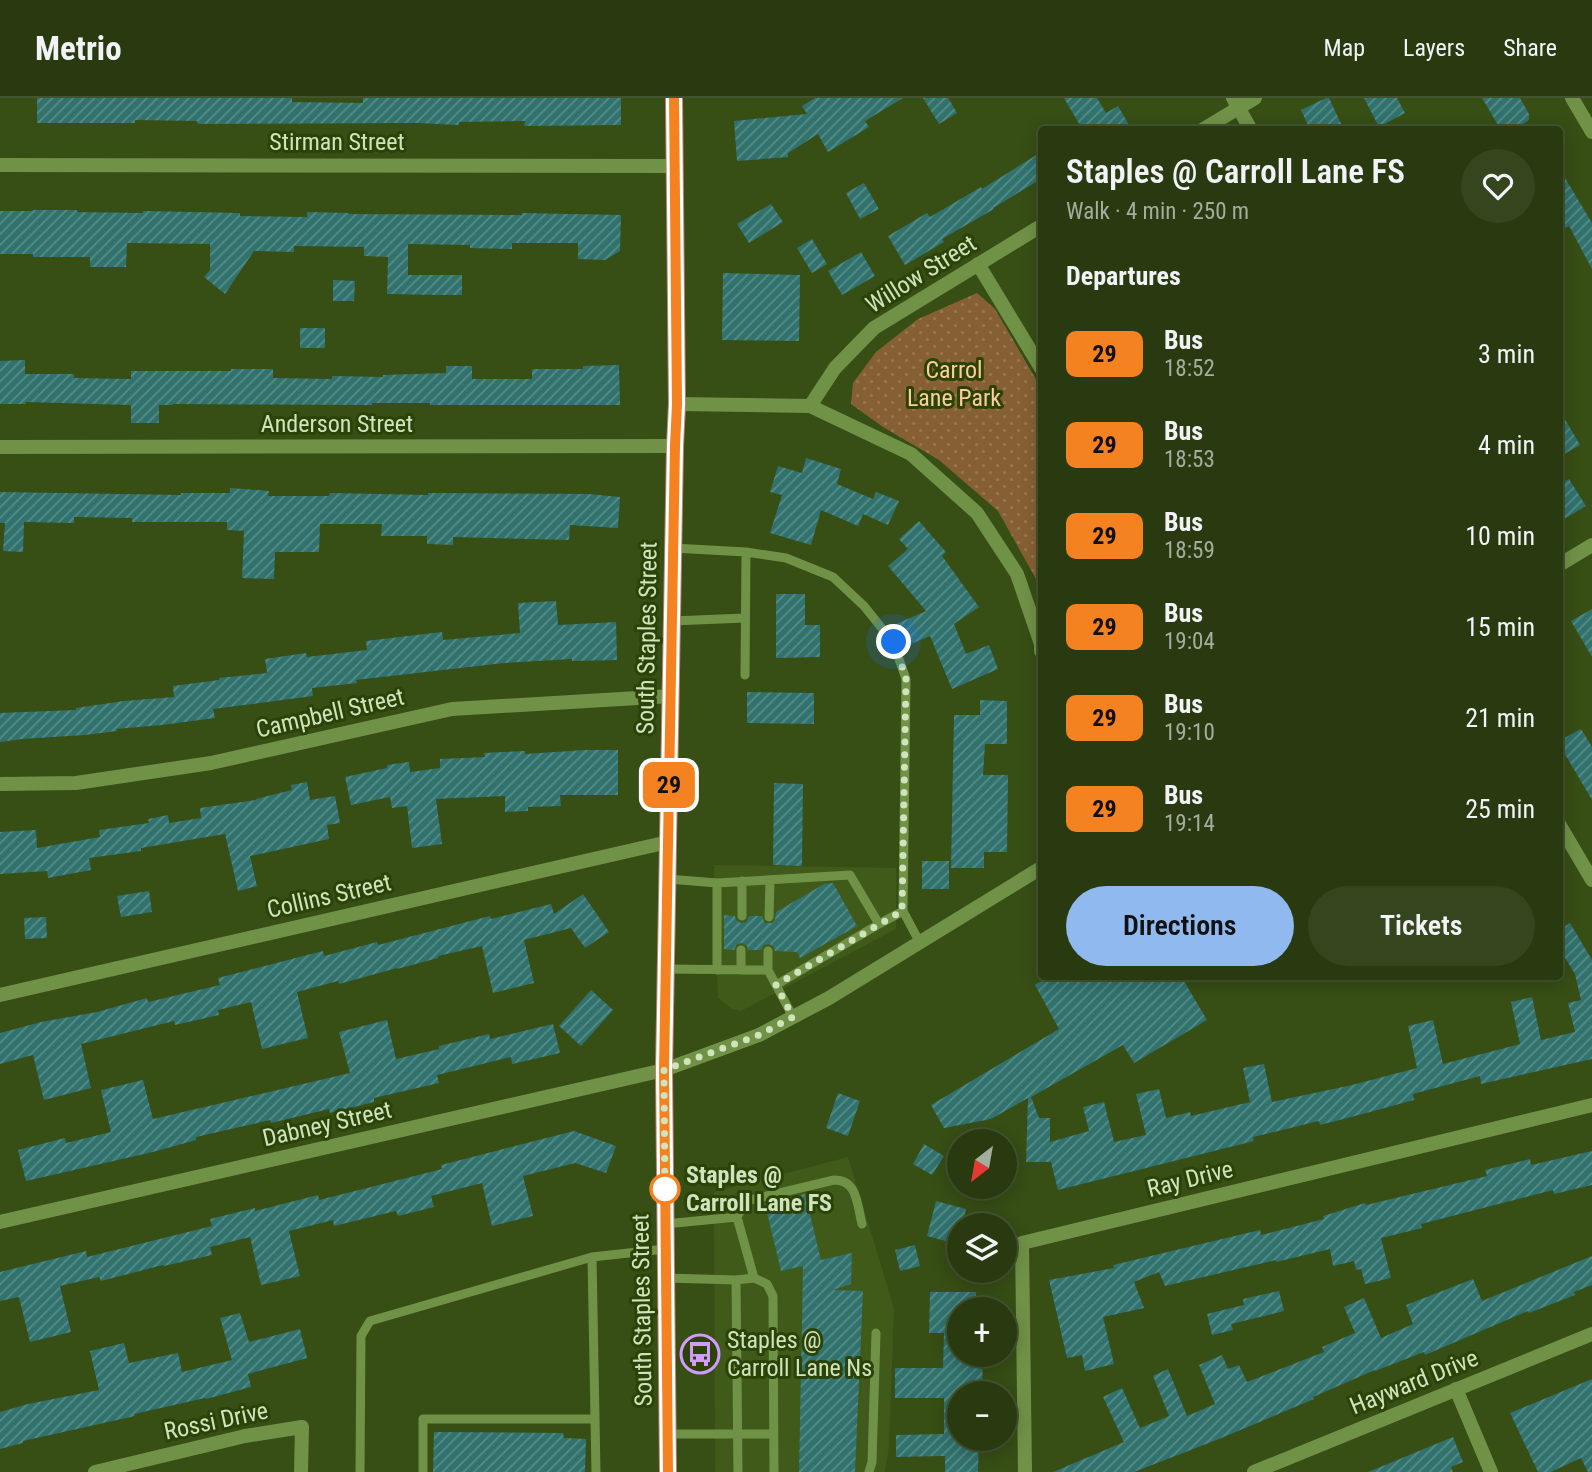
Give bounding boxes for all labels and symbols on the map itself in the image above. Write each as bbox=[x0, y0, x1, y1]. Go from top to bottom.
street label: Stirman Street bbox=[269, 128, 405, 156]
street label: Willow Street bbox=[861, 229, 981, 319]
park label: Carrol Lane Park bbox=[907, 356, 1001, 412]
street label: Anderson Street bbox=[261, 410, 413, 438]
street label: South Staples Street bbox=[631, 541, 663, 735]
your location bbox=[876, 624, 911, 659]
street label: Campbell Street bbox=[253, 682, 407, 744]
line badge: 29 bbox=[638, 762, 700, 808]
street label: Collins Street bbox=[264, 868, 394, 924]
street label: Dabney Street bbox=[260, 1096, 394, 1152]
north arrow bbox=[947, 1129, 1017, 1199]
street label: Ray Drive bbox=[1144, 1155, 1236, 1203]
place label: Staples @ Carroll Lane FS bbox=[686, 1161, 832, 1217]
marker: Staples @ Carroll Lane FS bbox=[650, 1174, 680, 1204]
street label: South Staples Street bbox=[626, 1213, 658, 1407]
place label: Staples @ Carroll Lane Ns bbox=[727, 1326, 872, 1382]
bus stop icon: Staples @ Carroll Lane Ns bbox=[679, 1333, 721, 1375]
street label: Hayward Drive bbox=[1346, 1344, 1482, 1420]
street label: Rossi Drive bbox=[161, 1396, 271, 1446]

